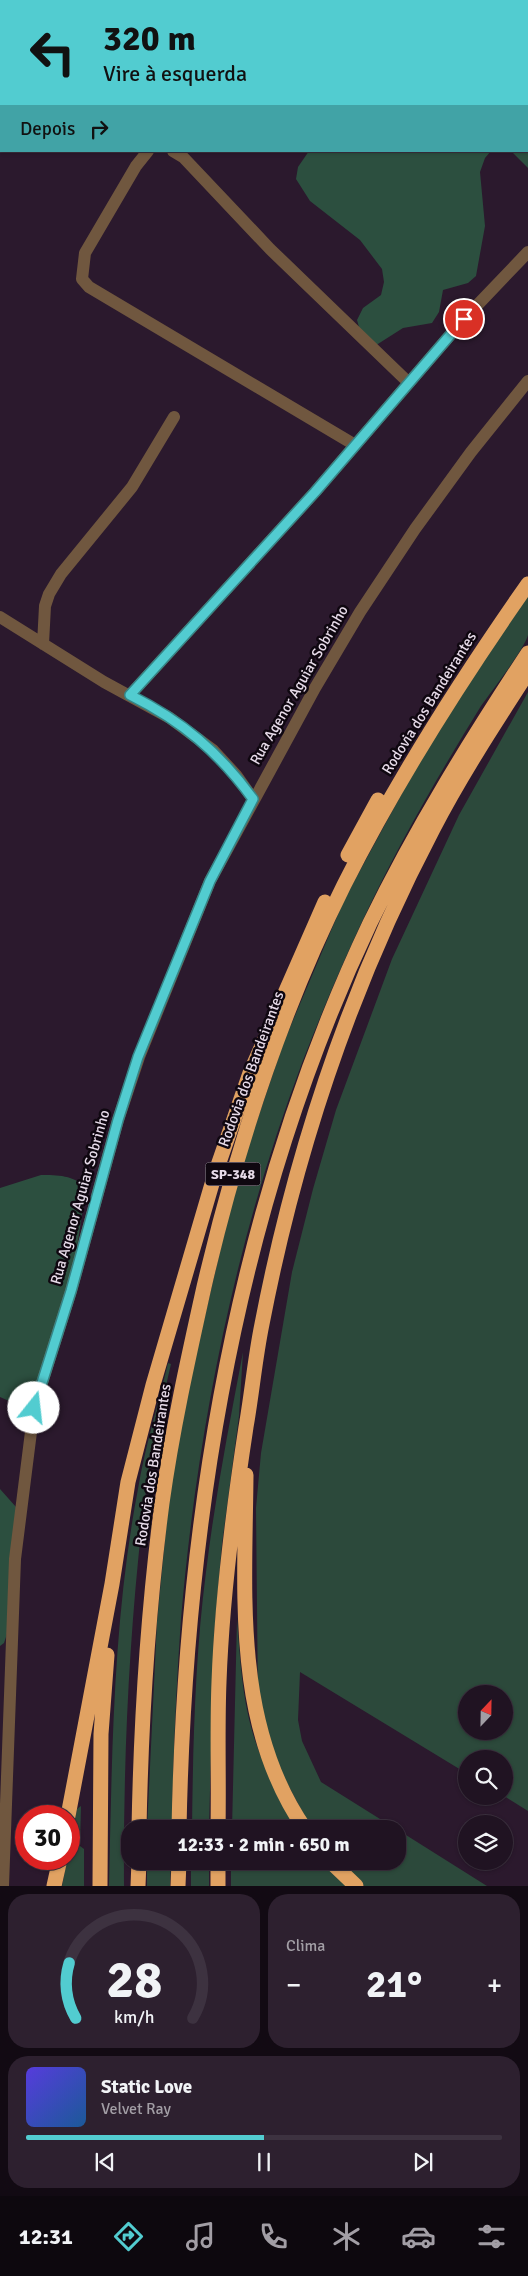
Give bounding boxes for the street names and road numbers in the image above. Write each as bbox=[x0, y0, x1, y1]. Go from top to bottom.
street label: Rua Agenor Aguiar Sobrinho bbox=[246, 602, 352, 768]
street label: Rodovia dos Bandeirantes bbox=[378, 628, 480, 777]
street label: Rodovia dos Bandeirantes bbox=[214, 988, 288, 1149]
street label: Rua Agenor Aguiar Sobrinho bbox=[46, 1107, 114, 1286]
road number: SP-348 bbox=[206, 1162, 260, 1186]
street label: Rodovia dos Bandeirantes bbox=[131, 1382, 175, 1547]

